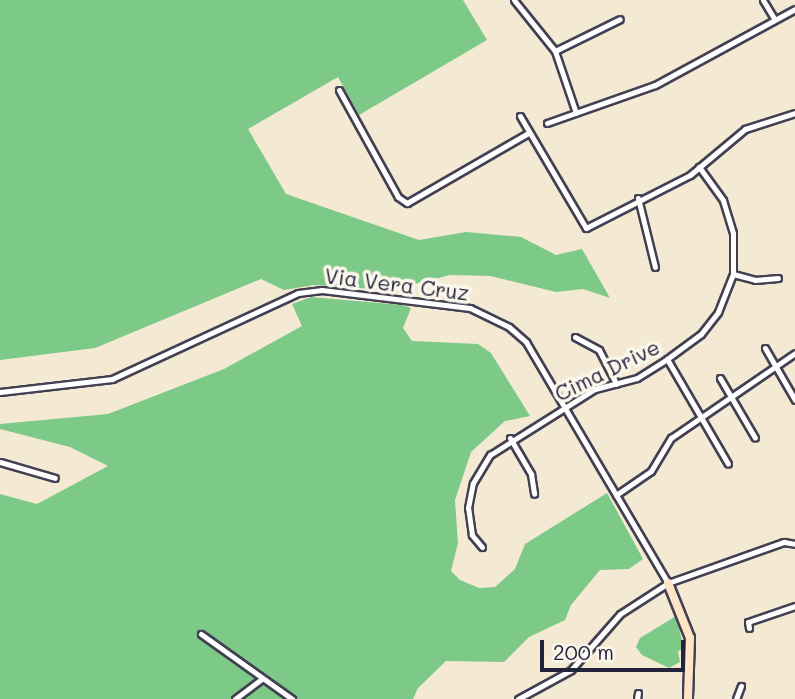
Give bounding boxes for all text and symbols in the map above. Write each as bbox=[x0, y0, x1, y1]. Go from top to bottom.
street label: Via Vera Cruz bbox=[323, 263, 471, 305]
street label: Cima Drive bbox=[550, 334, 664, 406]
scale bar bbox=[543, 626, 688, 670]
text: 200 m bbox=[553, 638, 614, 665]

